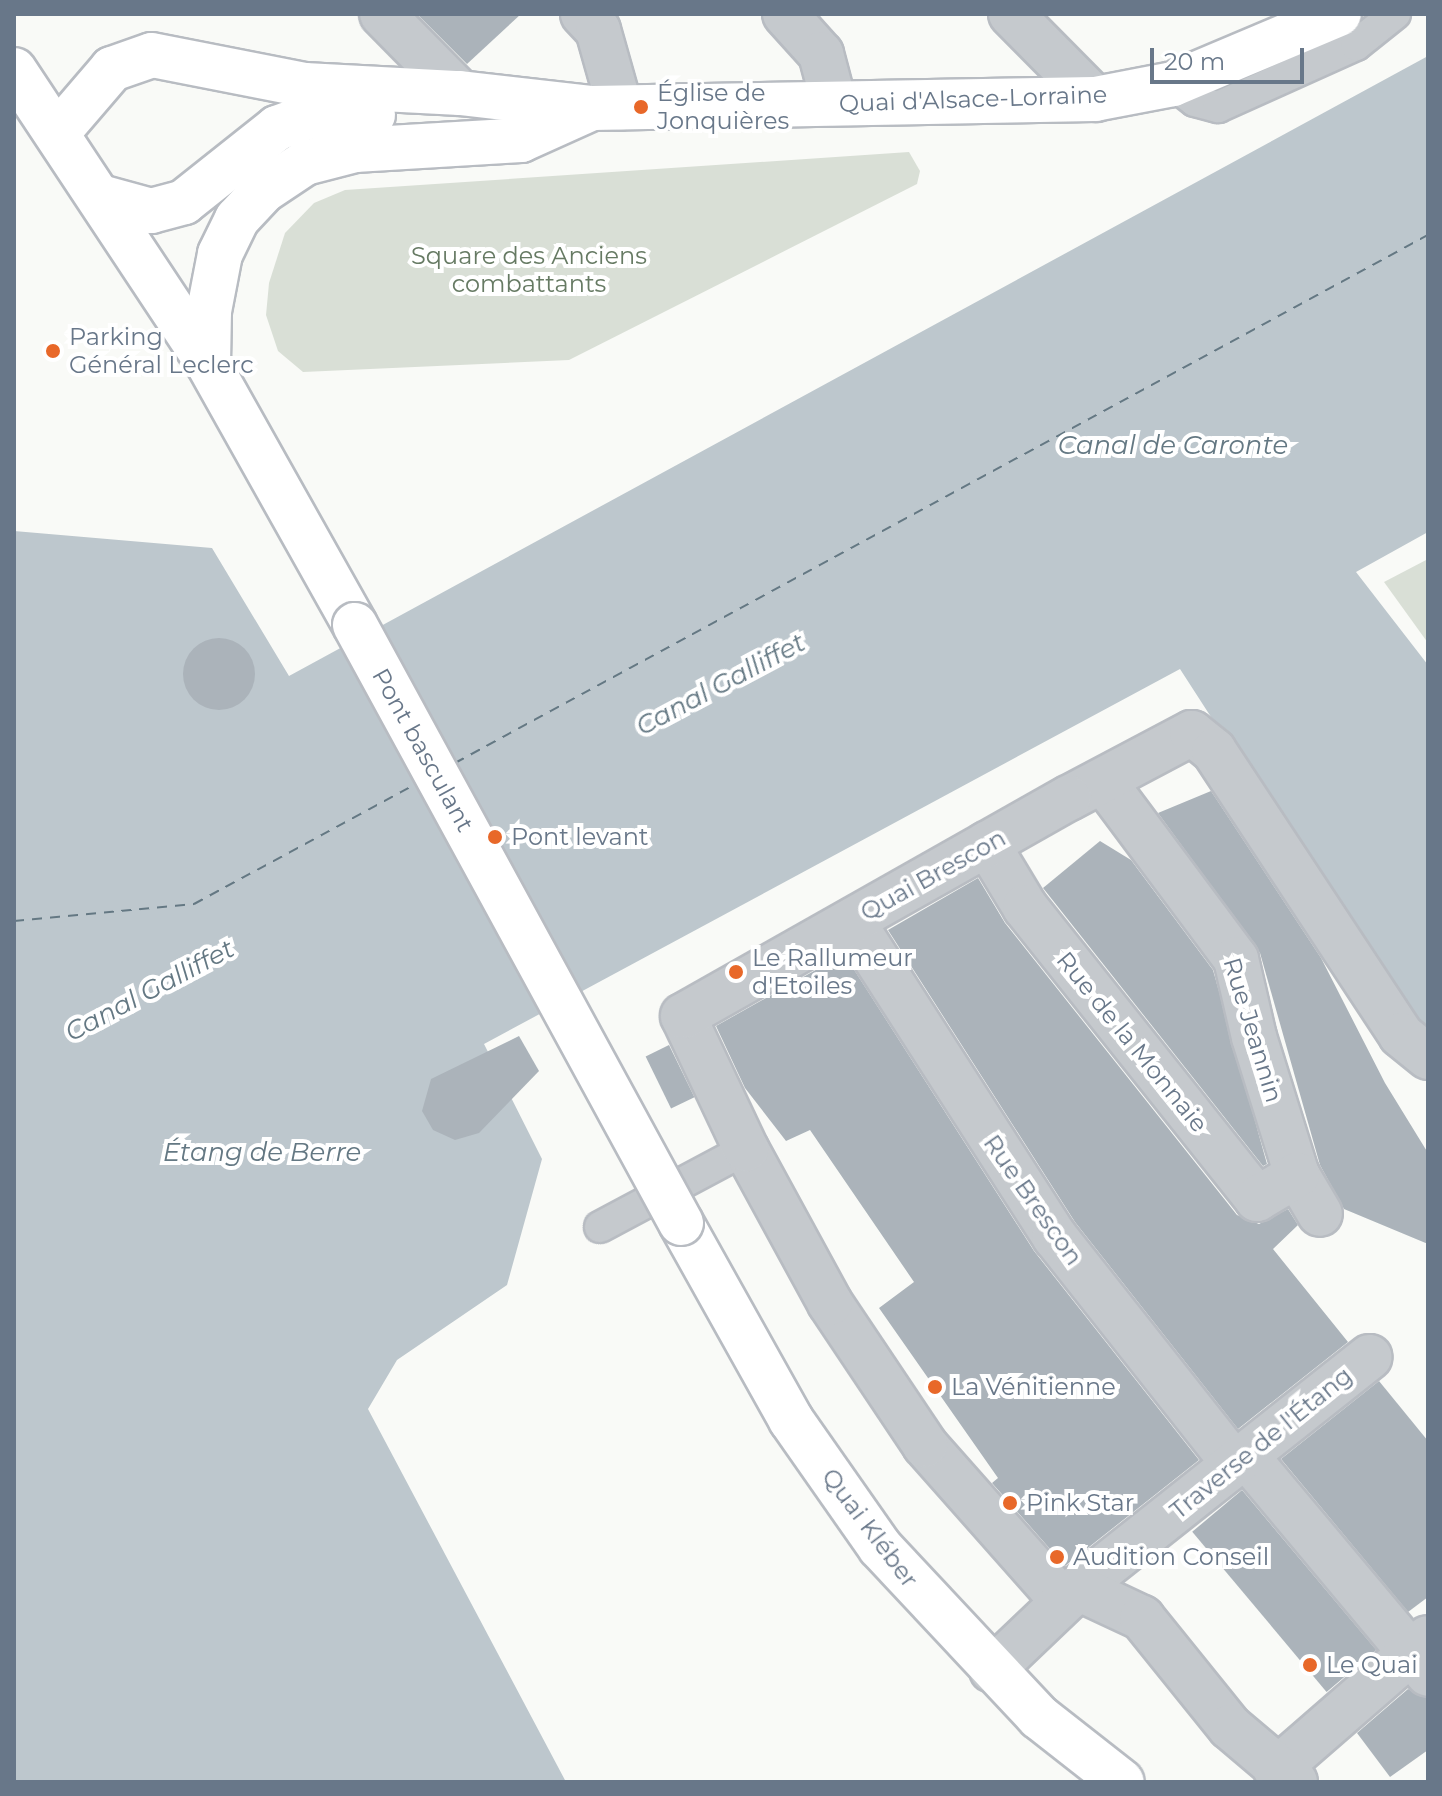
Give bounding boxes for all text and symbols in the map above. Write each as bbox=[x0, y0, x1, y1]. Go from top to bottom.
scale bar bbox=[1154, 32, 1308, 82]
text: 20 m bbox=[1164, 47, 1225, 76]
place label: Église de Jonquières bbox=[657, 79, 789, 135]
street label: Quai d'Alsace-Lorraine bbox=[838, 80, 1108, 118]
marker: Église de Jonquières bbox=[632, 98, 650, 116]
park label: Square des Anciens combattants bbox=[411, 242, 647, 298]
place label: Parking Général Leclerc bbox=[69, 323, 254, 379]
marker: Parking Général Leclerc bbox=[44, 342, 62, 360]
water label: Canal de Caronte bbox=[1058, 430, 1288, 462]
water label: Canal Galliffet bbox=[631, 627, 811, 743]
street label: Pont basculant bbox=[366, 663, 480, 837]
place label: Pont levant bbox=[511, 823, 649, 851]
street label: Quai Brescon bbox=[855, 823, 1011, 927]
marker: Pont levant bbox=[486, 828, 504, 846]
water label: Canal Galliffet bbox=[60, 933, 240, 1049]
place label: Le Rallumeur d'Etoiles bbox=[752, 944, 913, 1000]
street label: Rue de la Monnaie bbox=[1050, 946, 1214, 1138]
street label: Rue Jeannin bbox=[1217, 954, 1289, 1106]
marker: Le Rallumeur d'Etoiles bbox=[727, 963, 745, 981]
street label: Rue Brescon bbox=[977, 1129, 1089, 1271]
water label: Étang de Berre bbox=[163, 1137, 361, 1169]
street label: Traverse de l'Étang bbox=[1164, 1361, 1358, 1525]
place label: La Vénitienne bbox=[951, 1373, 1116, 1401]
marker: La Vénitienne bbox=[926, 1378, 944, 1396]
street label: Quai Kléber bbox=[816, 1463, 924, 1593]
place label: Pink Star bbox=[1026, 1489, 1134, 1517]
marker: Pink Star bbox=[1001, 1494, 1019, 1512]
place label: Audition Conseil bbox=[1073, 1543, 1269, 1571]
marker: Audition Conseil bbox=[1048, 1548, 1066, 1566]
place label: Le Quai bbox=[1326, 1651, 1418, 1679]
marker: Le Quai bbox=[1301, 1656, 1319, 1674]

